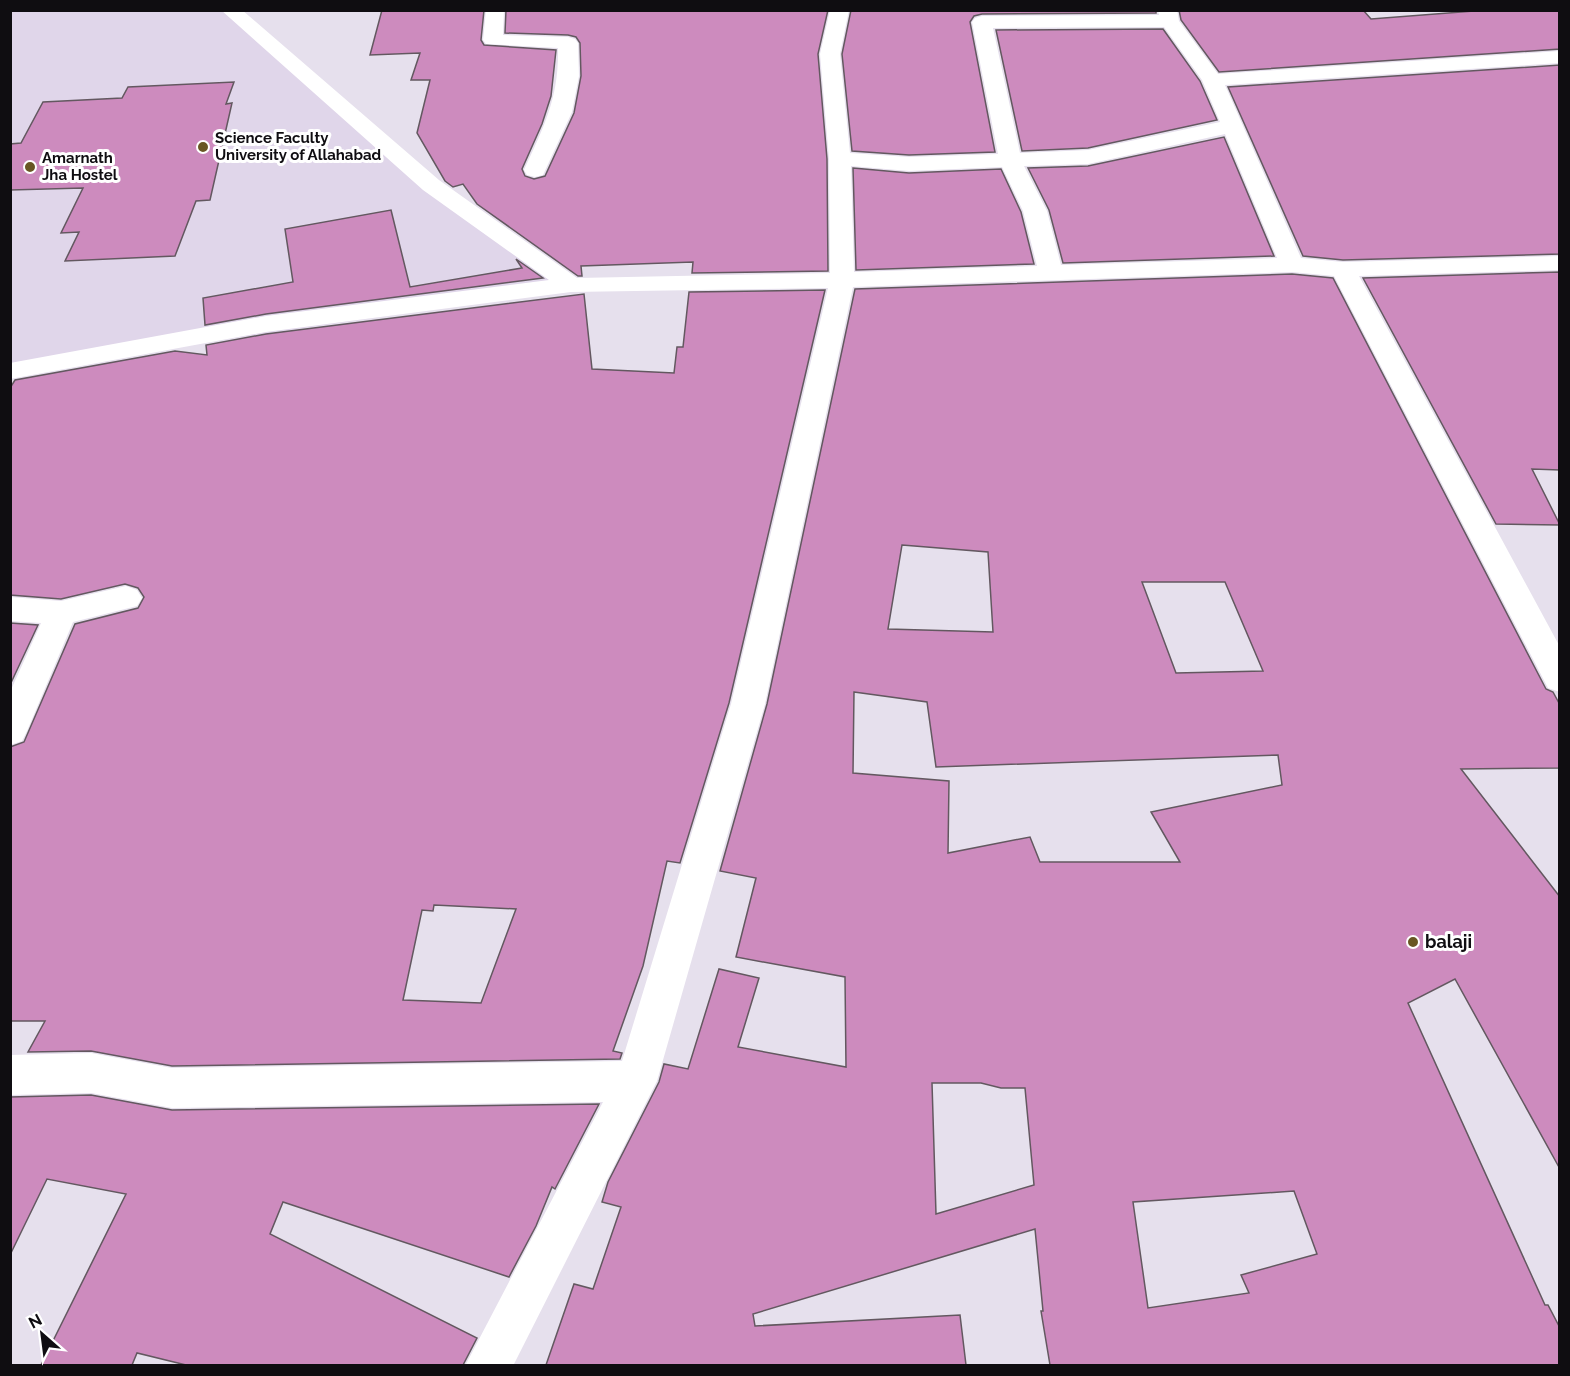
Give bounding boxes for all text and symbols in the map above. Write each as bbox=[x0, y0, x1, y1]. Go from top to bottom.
place label: Science Faculty University of Allahabad bbox=[215, 129, 382, 164]
marker: Science Faculty University of Allahabad bbox=[196, 140, 210, 154]
place label: Amarnath Jha Hostel bbox=[42, 149, 118, 184]
marker: Amarnath Jha Hostel bbox=[23, 160, 37, 174]
place label: balaji bbox=[1425, 931, 1472, 952]
marker: balaji bbox=[1406, 935, 1420, 949]
north arrow bbox=[12, 1304, 72, 1364]
text: N bbox=[25, 1310, 45, 1332]

